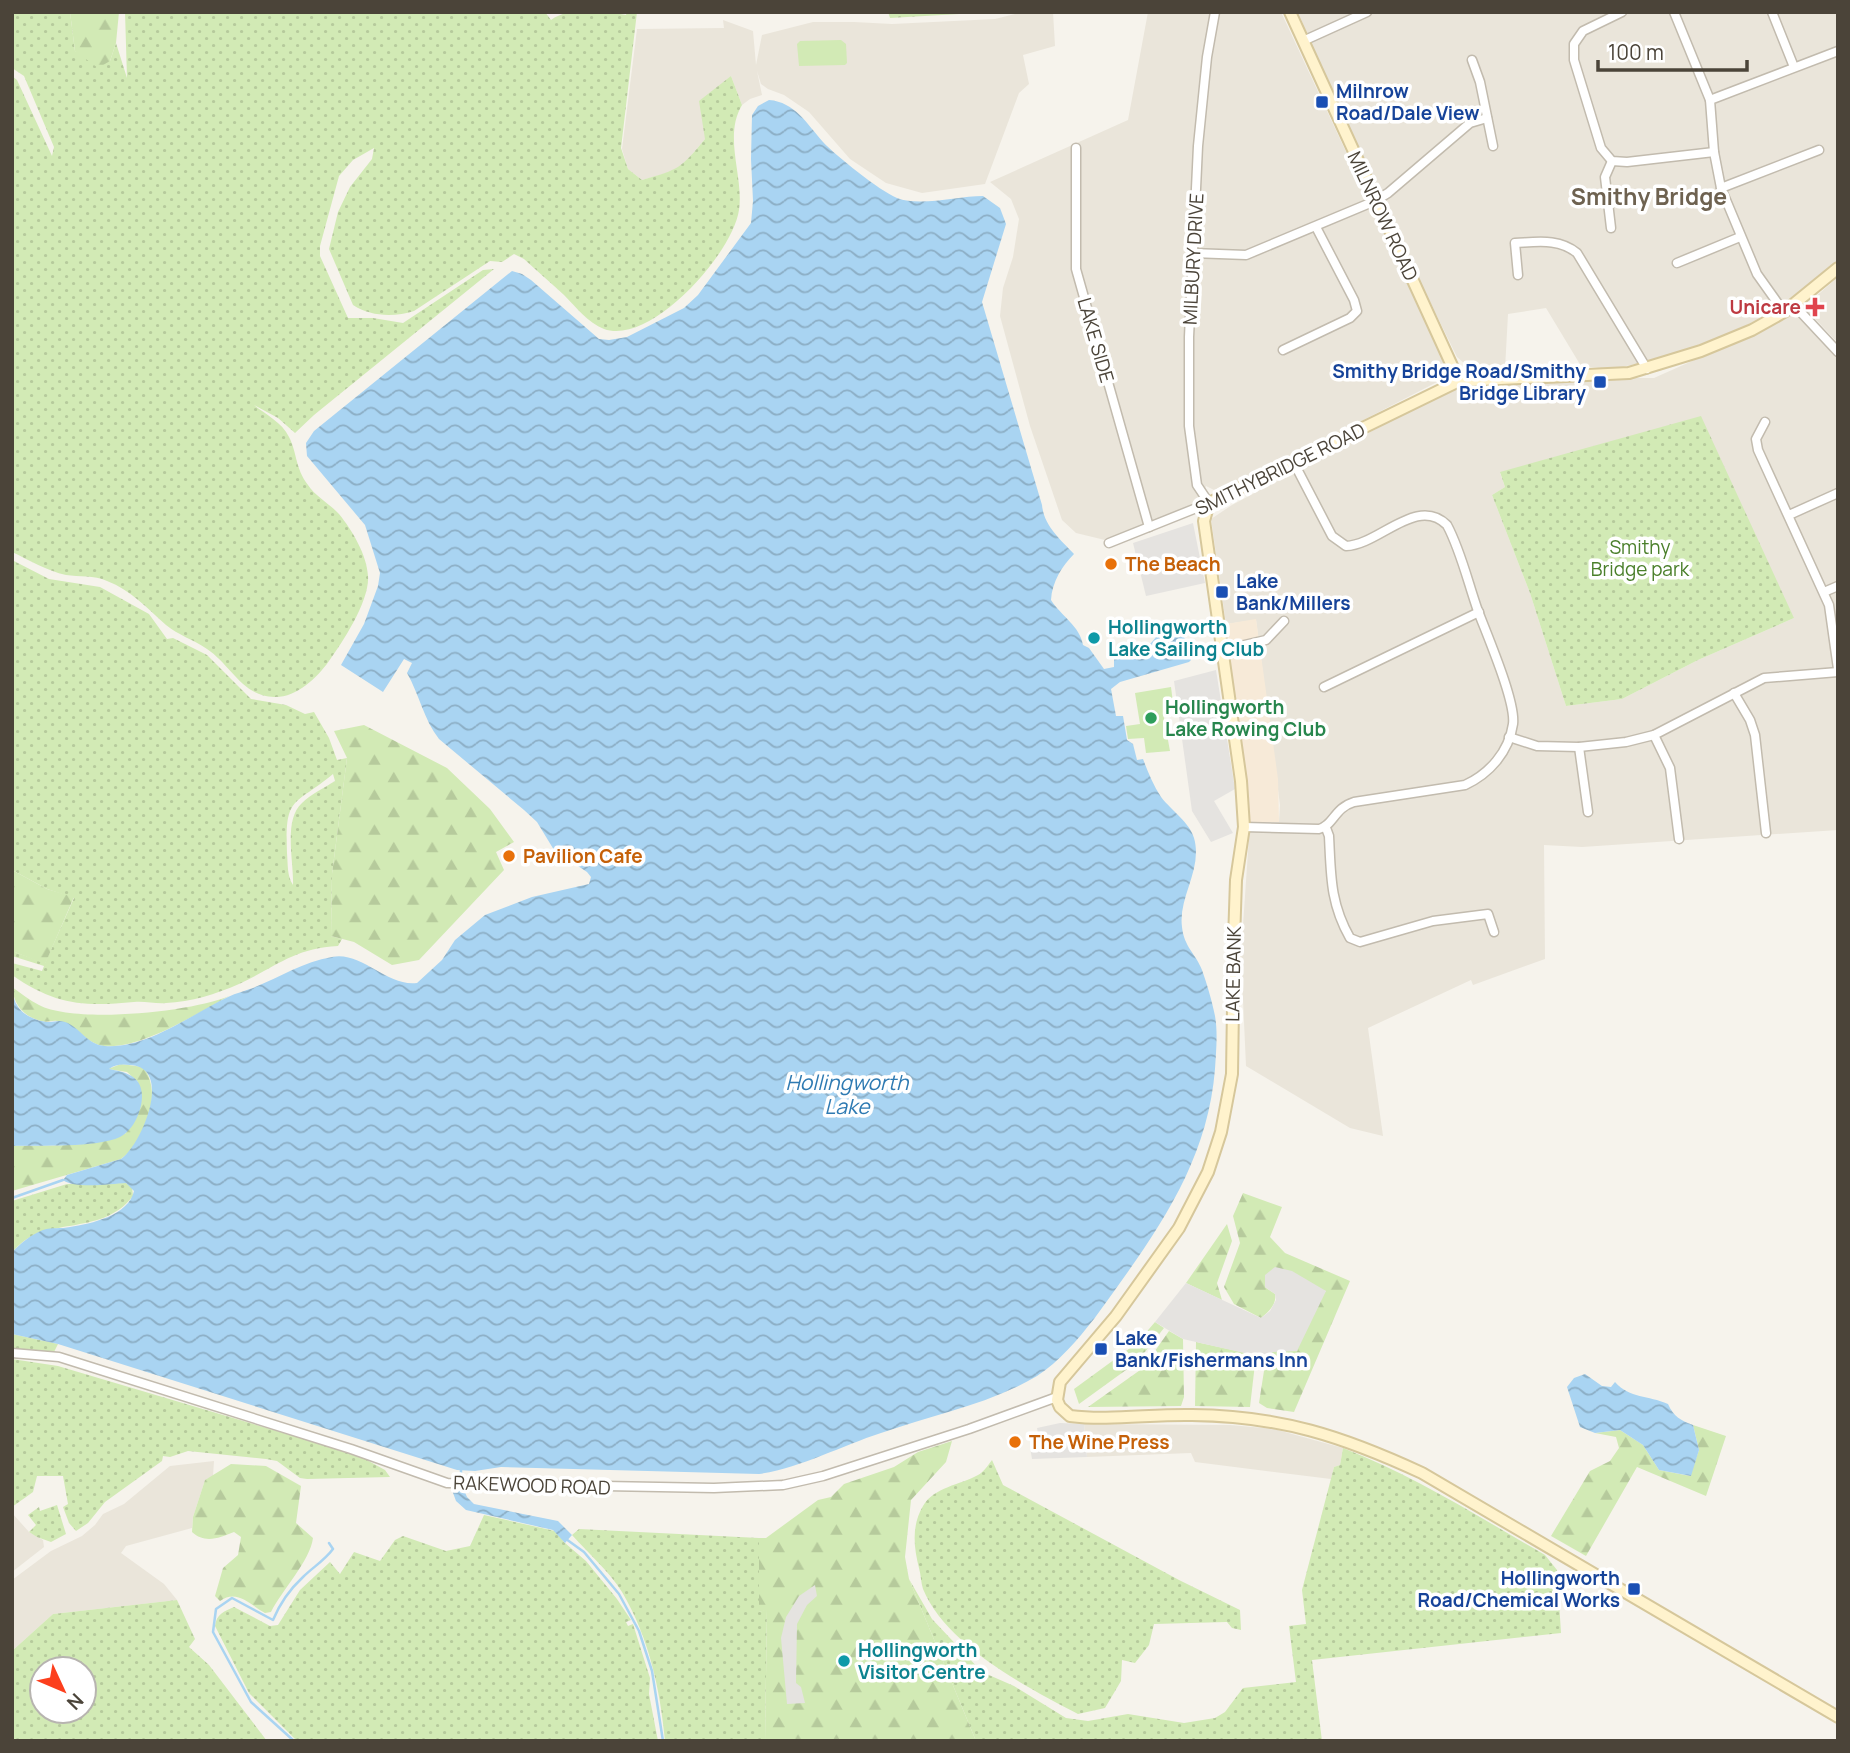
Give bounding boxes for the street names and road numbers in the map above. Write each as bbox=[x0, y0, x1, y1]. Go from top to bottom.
street label: MILNROW ROAD bbox=[1342, 147, 1424, 285]
street label: MILBURY DRIVE bbox=[1177, 192, 1209, 326]
street label: LAKE SIDE bbox=[1071, 294, 1121, 386]
street label: SMITHYBRIDGE ROAD bbox=[1191, 417, 1369, 521]
street label: LAKE BANK bbox=[1219, 925, 1247, 1022]
street label: RAKEWOOD ROAD bbox=[453, 1469, 611, 1501]

